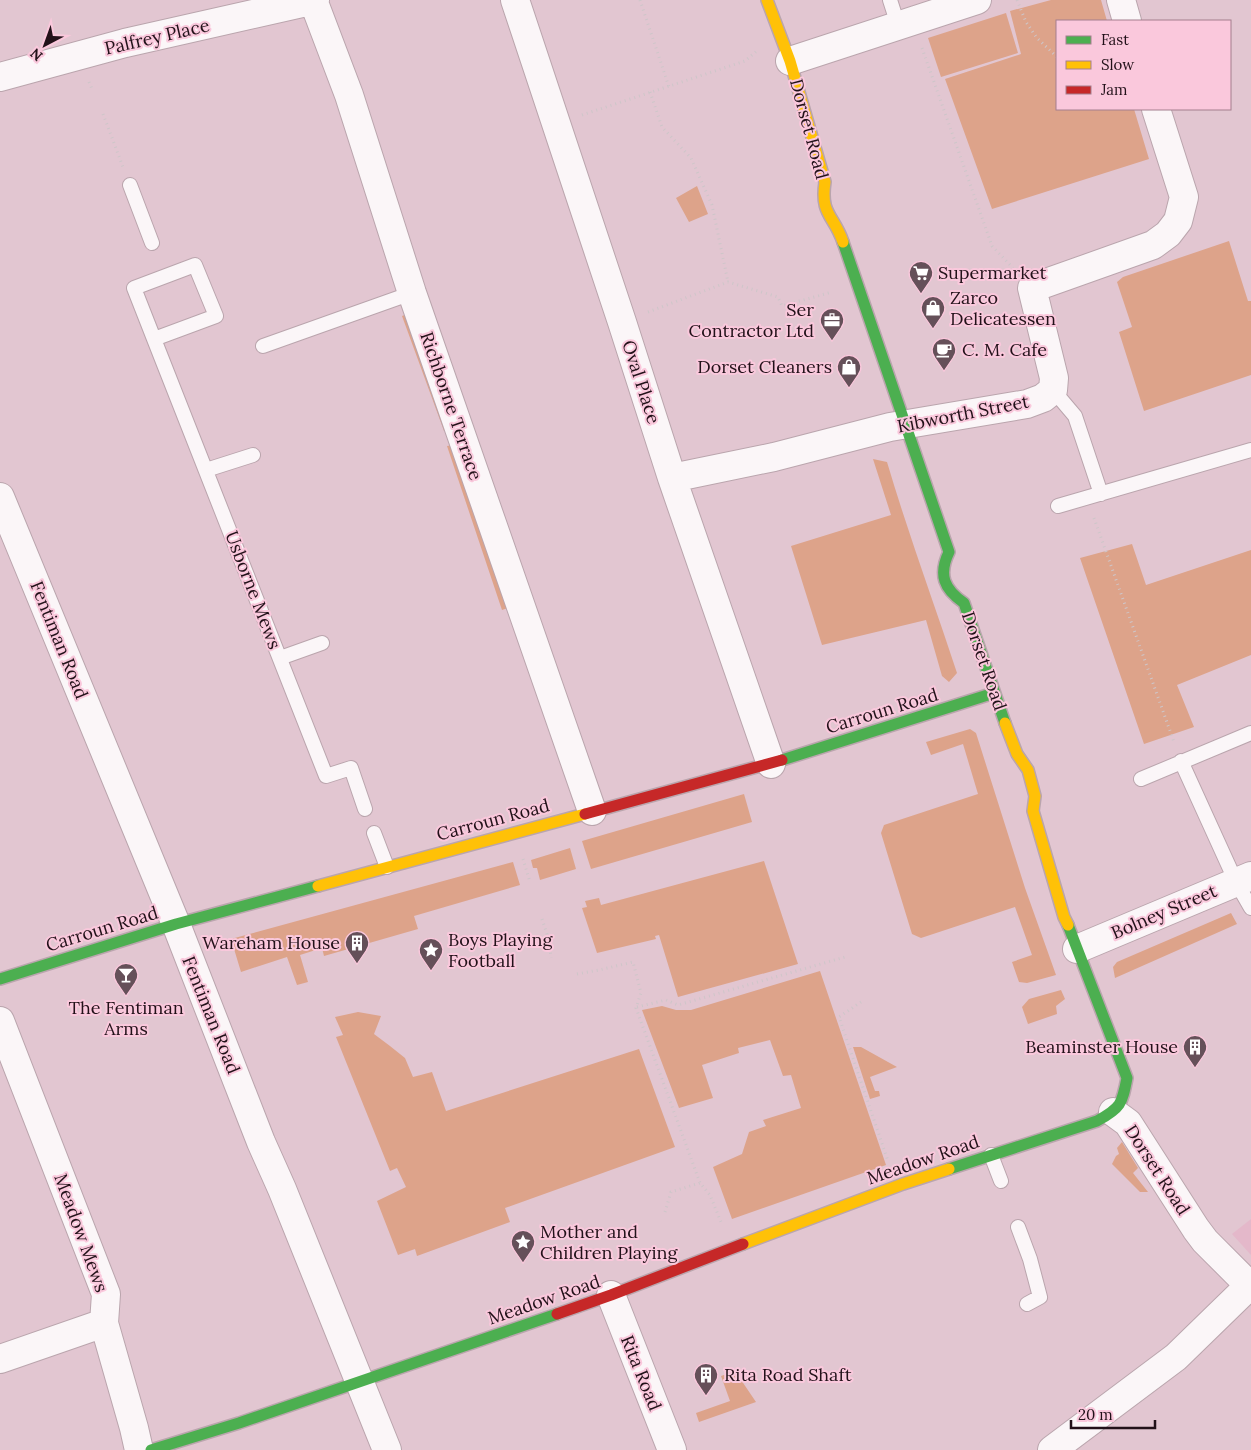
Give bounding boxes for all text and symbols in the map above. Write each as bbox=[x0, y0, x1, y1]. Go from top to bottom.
street label: Palfrey Place bbox=[102, 13, 212, 60]
north arrow bbox=[20, 20, 70, 70]
legend bbox=[1056, 20, 1231, 110]
text: Fast bbox=[1101, 30, 1129, 49]
text: N bbox=[26, 44, 46, 65]
text: Slow bbox=[1101, 55, 1134, 74]
street label: Dorset Road bbox=[785, 76, 834, 182]
text: Jam bbox=[1100, 80, 1128, 99]
supermarket icon: Supermarket bbox=[908, 260, 934, 294]
place label: Supermarket bbox=[938, 261, 1046, 284]
place label: Zarco Delicatessen bbox=[950, 286, 1056, 330]
shop icon: Zarco Delicatessen bbox=[920, 295, 946, 329]
place label: Ser Contractor Ltd bbox=[689, 298, 814, 342]
office icon: Ser Contractor Ltd bbox=[819, 307, 845, 341]
street label: Richborne Terrace bbox=[415, 329, 488, 483]
street label: Oval Place bbox=[617, 337, 666, 427]
cafe icon: C. M. Cafe bbox=[931, 337, 957, 371]
place label: C. M. Cafe bbox=[962, 338, 1047, 361]
shop icon: Dorset Cleaners bbox=[836, 354, 862, 388]
place label: Dorset Cleaners bbox=[697, 355, 832, 378]
street label: Kibworth Street bbox=[895, 389, 1031, 438]
street label: Usborne Mews bbox=[220, 527, 287, 652]
street label: Fentiman Road bbox=[25, 578, 94, 702]
street label: Dorset Road bbox=[957, 608, 1012, 714]
street label: Carroun Road bbox=[823, 682, 941, 738]
street label: Carroun Road bbox=[434, 793, 552, 846]
street label: Bolney Street bbox=[1108, 879, 1220, 944]
street label: Carroun Road bbox=[43, 900, 161, 956]
place label: Boys Playing Football bbox=[448, 928, 553, 972]
building icon: Wareham House bbox=[344, 930, 370, 964]
place label: Wareham House bbox=[202, 931, 340, 954]
place icon: Boys Playing Football bbox=[418, 937, 444, 971]
street label: Fentiman Road bbox=[177, 953, 246, 1077]
bar icon: The Fentiman Arms bbox=[113, 962, 139, 996]
place label: The Fentiman Arms bbox=[68, 996, 184, 1040]
building icon: Beaminster House bbox=[1182, 1034, 1208, 1068]
place label: Beaminster House bbox=[1025, 1035, 1178, 1058]
street label: Dorset Road bbox=[1120, 1120, 1195, 1219]
street label: Meadow Road bbox=[864, 1129, 982, 1190]
street label: Meadow Mews bbox=[49, 1170, 114, 1295]
place label: Mother and Children Playing bbox=[540, 1220, 678, 1264]
place icon: Mother and Children Playing bbox=[510, 1229, 536, 1263]
street label: Meadow Road bbox=[485, 1269, 603, 1330]
street label: Rita Road bbox=[616, 1332, 667, 1414]
building icon: Rita Road Shaft bbox=[693, 1362, 719, 1396]
place label: Rita Road Shaft bbox=[724, 1363, 852, 1386]
scale bar bbox=[1071, 1398, 1155, 1430]
text: 20 m bbox=[1078, 1405, 1113, 1424]

